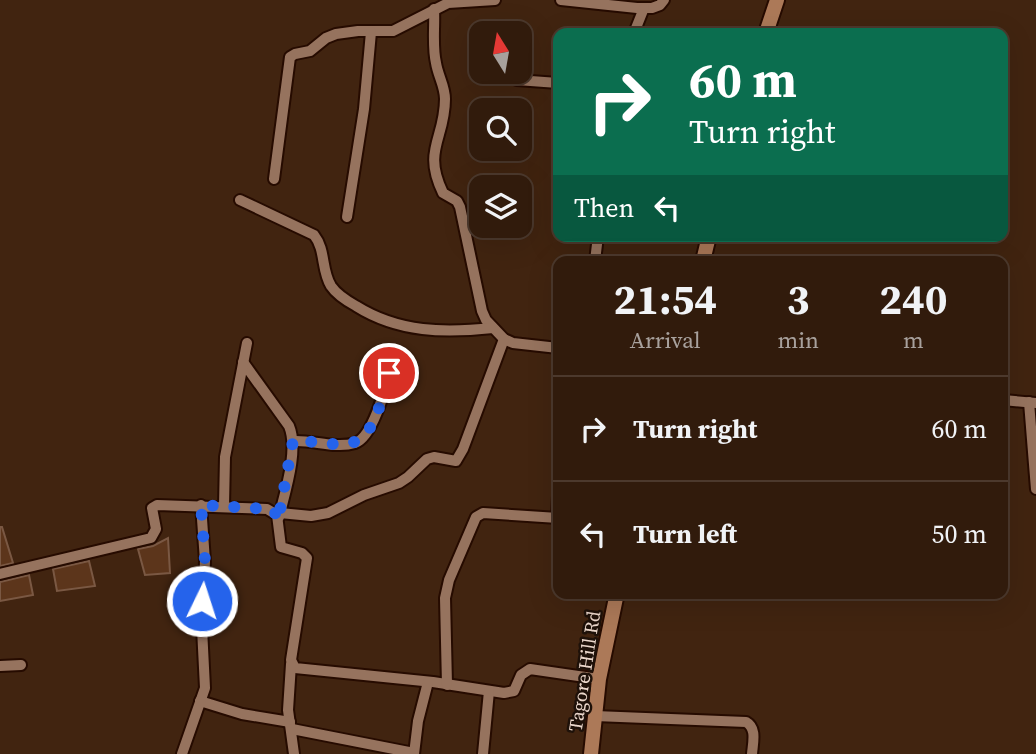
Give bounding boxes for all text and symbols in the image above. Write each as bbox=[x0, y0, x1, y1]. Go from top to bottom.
north arrow bbox=[469, 21, 532, 84]
map controls bbox=[469, 21, 532, 238]
text: 60 m bbox=[689, 46, 797, 113]
icon: right bbox=[574, 56, 665, 147]
button: search bbox=[469, 98, 532, 161]
text: Turn right bbox=[689, 110, 835, 154]
button: layers bbox=[469, 175, 532, 238]
icon: left bbox=[648, 189, 686, 227]
text: Then bbox=[574, 190, 634, 226]
text: 21:54 bbox=[613, 270, 717, 328]
text: 3 bbox=[787, 270, 810, 328]
text: 240 bbox=[879, 270, 948, 328]
text: Arrival bbox=[630, 324, 701, 356]
text: min bbox=[777, 324, 819, 356]
text: m bbox=[903, 324, 924, 356]
pin bbox=[359, 343, 419, 403]
icon: arrive bbox=[370, 354, 408, 392]
icon: right bbox=[574, 410, 612, 448]
text: Turn right bbox=[633, 411, 757, 447]
text: 60 m bbox=[932, 411, 987, 447]
icon: left bbox=[574, 515, 612, 553]
text: Turn left bbox=[633, 516, 737, 552]
text: 50 m bbox=[932, 516, 987, 552]
position arrow bbox=[165, 564, 239, 638]
street label: Tagore Hill Rd bbox=[562, 609, 606, 733]

